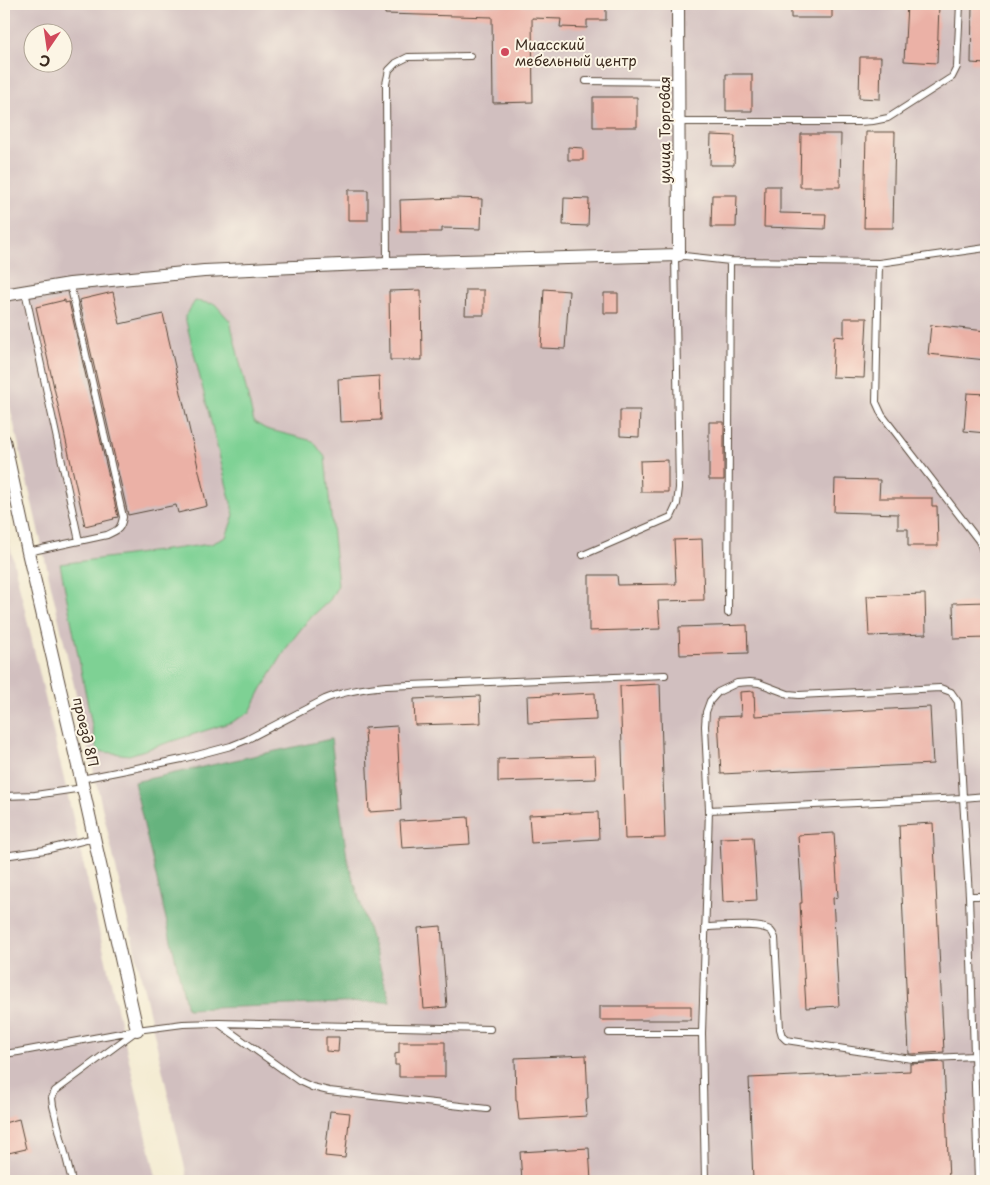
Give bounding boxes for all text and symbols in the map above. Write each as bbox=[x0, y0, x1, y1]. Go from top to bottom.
north arrow bbox=[22, 22, 72, 72]
place label: Миасский мебельный центр bbox=[515, 34, 637, 71]
marker: Миасский мебельный центр bbox=[499, 46, 511, 58]
text: С bbox=[37, 50, 52, 73]
street label: улица Торговая bbox=[654, 76, 675, 184]
street label: проезд 8П bbox=[68, 695, 104, 769]

